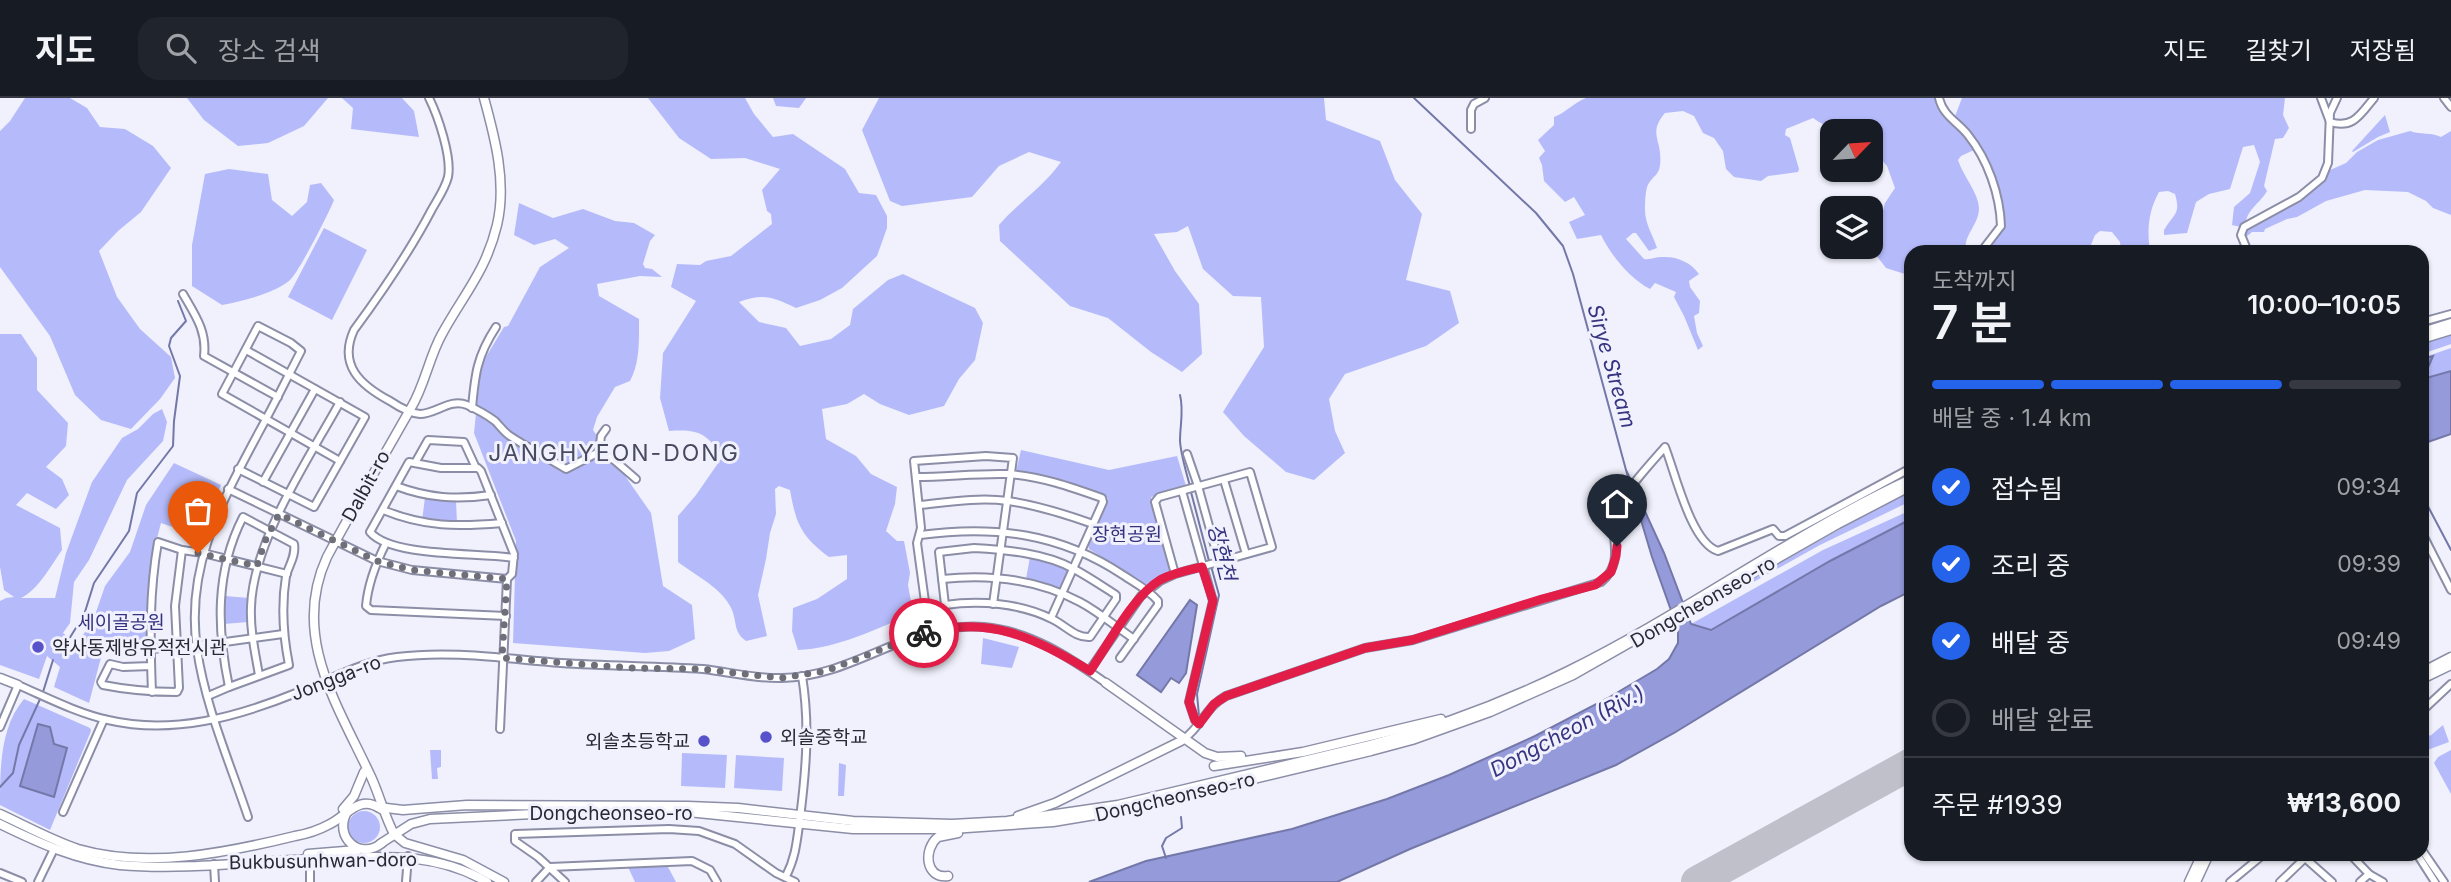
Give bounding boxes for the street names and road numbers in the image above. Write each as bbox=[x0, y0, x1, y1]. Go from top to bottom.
street label: Dalbit-ro bbox=[337, 446, 395, 526]
street label: Dongcheonseo-ro bbox=[1627, 551, 1779, 653]
street label: Jongga-ro bbox=[288, 650, 384, 706]
street label: Dongcheonseo-ro bbox=[1093, 767, 1257, 827]
street label: Dongcheonseo-ro bbox=[529, 802, 693, 825]
street label: Bukbusunhwan-doro bbox=[229, 848, 417, 874]

